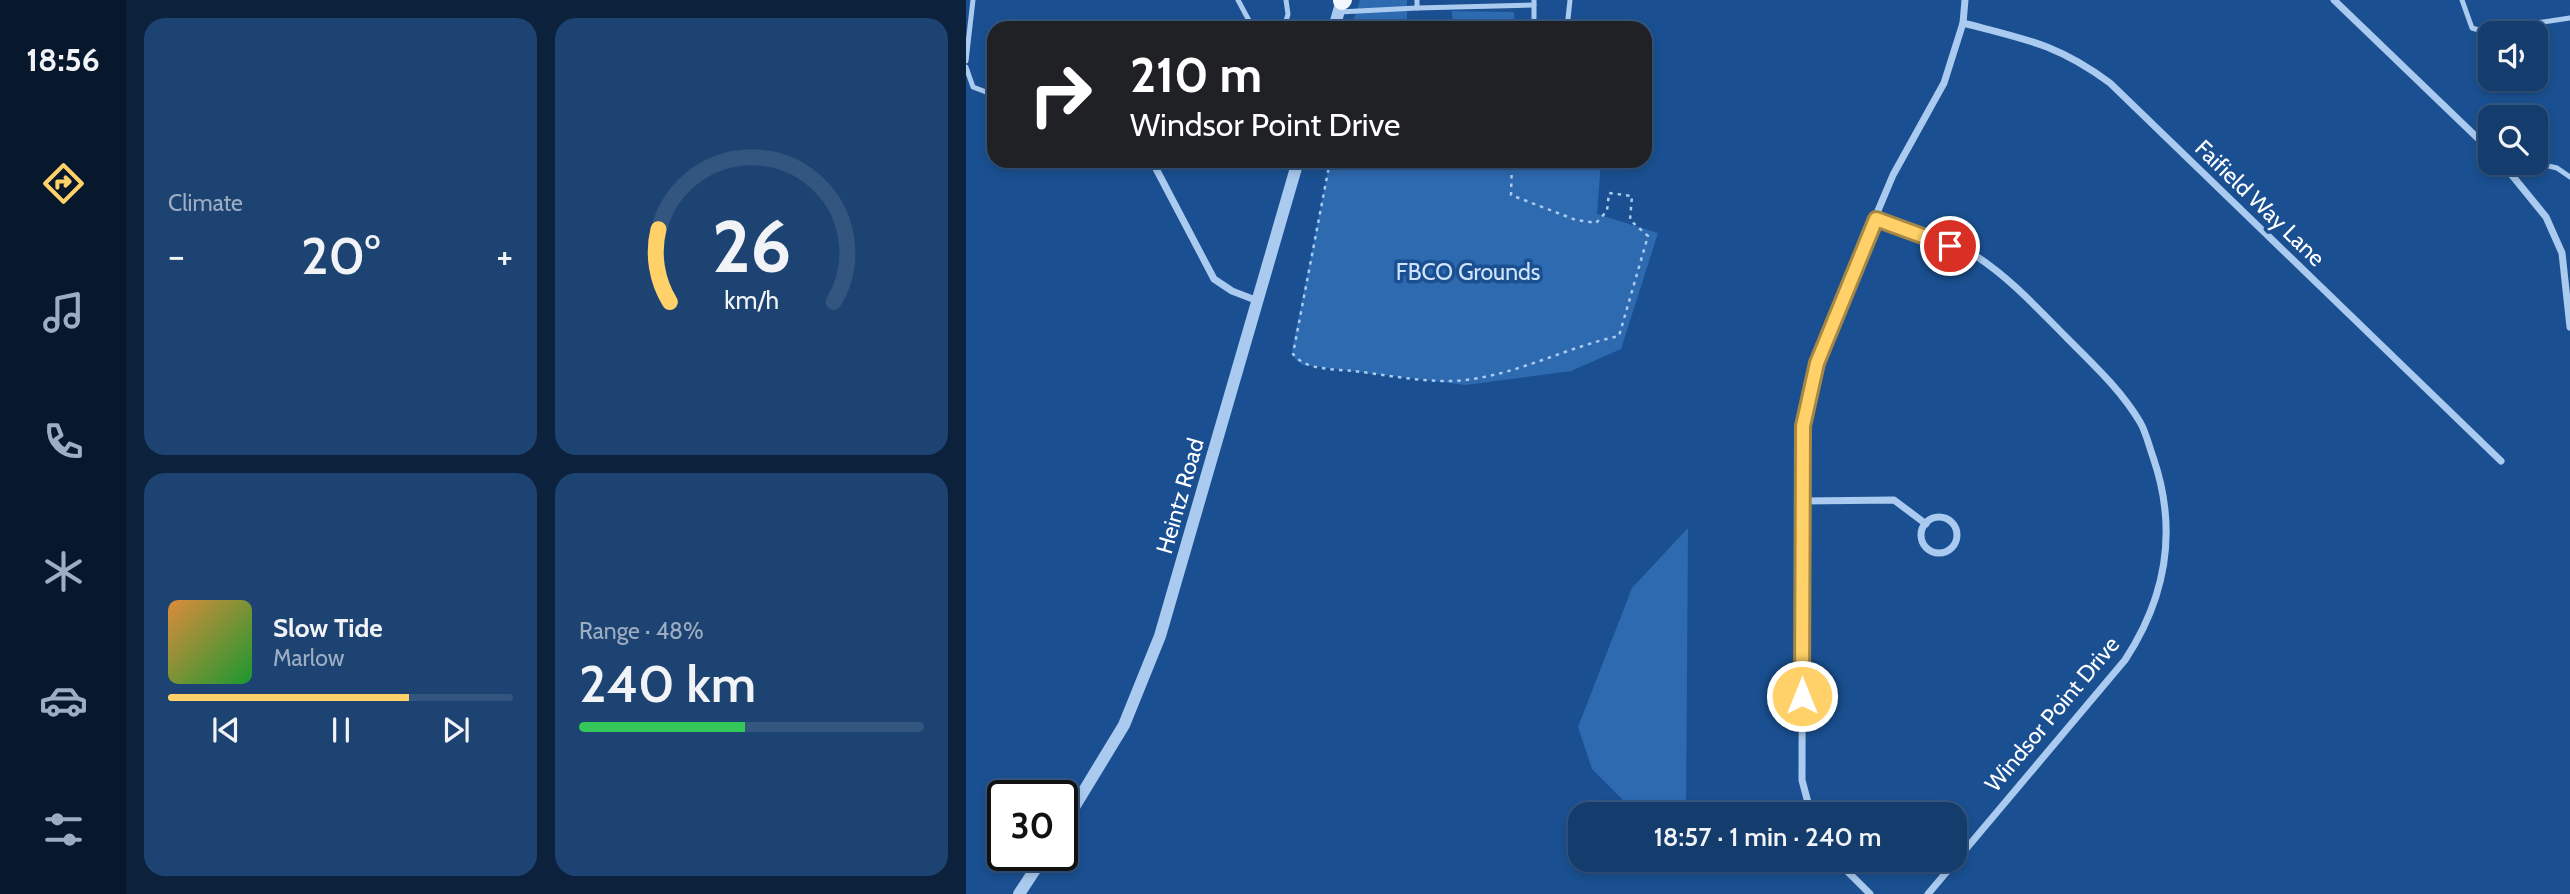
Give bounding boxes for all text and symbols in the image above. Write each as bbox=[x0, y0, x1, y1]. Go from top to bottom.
map controls bbox=[2478, 21, 2548, 175]
button: sound bbox=[2478, 21, 2548, 91]
text: 18:56 bbox=[26, 40, 100, 79]
text: 210 m bbox=[1130, 45, 1262, 104]
icon: right bbox=[1015, 49, 1106, 140]
text: Windsor Point Drive bbox=[1130, 105, 1400, 144]
button: search bbox=[2478, 105, 2548, 175]
street label: Faifield Way Lane bbox=[2189, 134, 2331, 272]
icon: directions bbox=[39, 159, 88, 208]
text: Climate bbox=[168, 189, 243, 217]
text: 26 bbox=[712, 203, 791, 291]
pin bbox=[1920, 216, 1980, 276]
text: 20° bbox=[301, 224, 380, 287]
icon: arrive bbox=[1931, 227, 1969, 265]
text: − bbox=[168, 232, 185, 279]
text: + bbox=[496, 232, 513, 279]
park label: FBCO Grounds bbox=[1396, 258, 1540, 286]
text: km/h bbox=[724, 285, 779, 315]
icon: music bbox=[39, 288, 88, 337]
icon: phone bbox=[39, 417, 88, 466]
street label: Heintz Road bbox=[1150, 435, 1210, 557]
icon: climate bbox=[39, 547, 88, 596]
text: Slow Tide bbox=[273, 612, 383, 644]
text: Range · 48% bbox=[579, 617, 704, 645]
street label: Windsor Point Drive bbox=[1979, 630, 2125, 797]
text: Marlow bbox=[273, 644, 344, 672]
text: 240 km bbox=[579, 652, 756, 715]
position arrow bbox=[1765, 659, 1839, 733]
icon: car bbox=[39, 676, 88, 725]
icon: previous bbox=[207, 711, 245, 749]
icon: pause bbox=[322, 711, 360, 749]
icon: next bbox=[437, 711, 475, 749]
speed limit sign: 30 bbox=[987, 780, 1078, 871]
icon: filters bbox=[39, 805, 88, 854]
text: 18:57 · 1 min · 240 m bbox=[1654, 821, 1881, 853]

